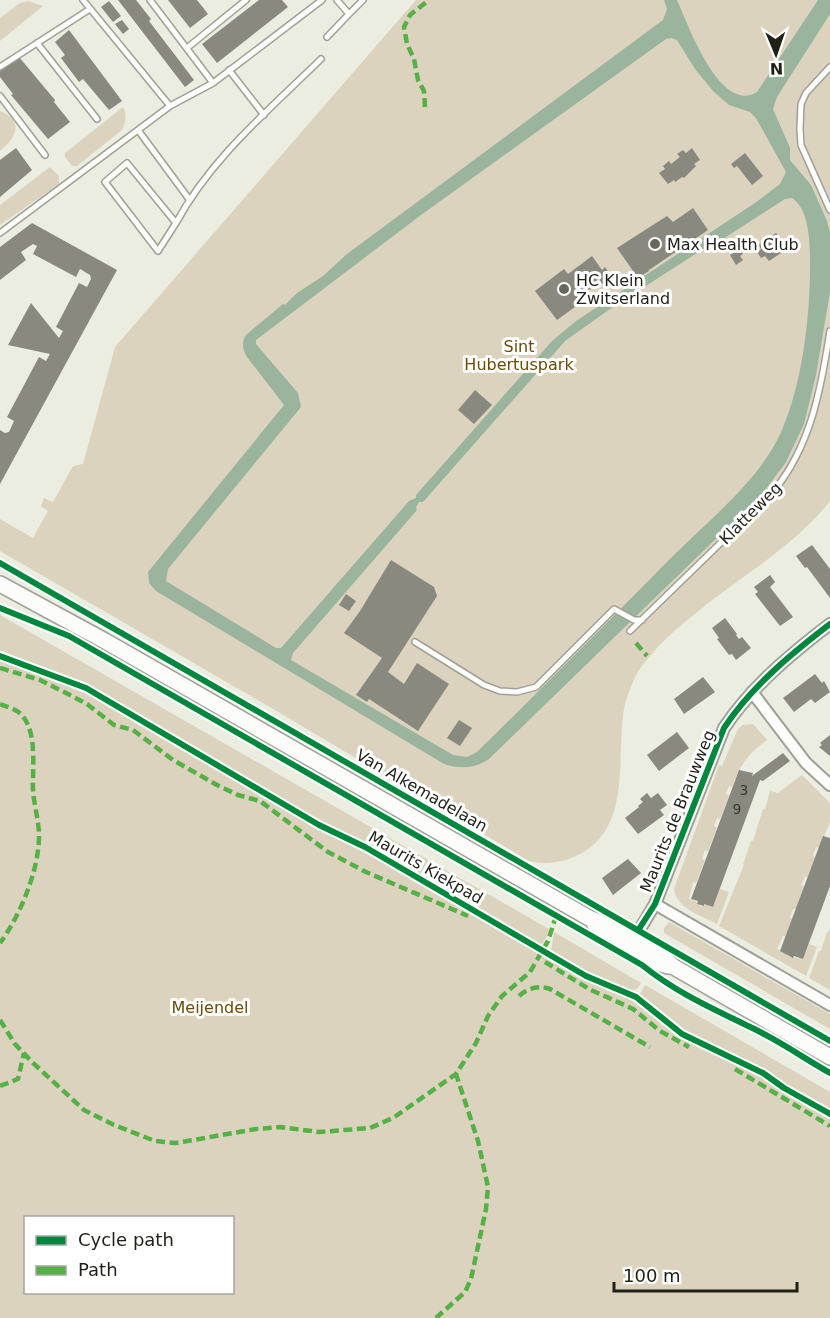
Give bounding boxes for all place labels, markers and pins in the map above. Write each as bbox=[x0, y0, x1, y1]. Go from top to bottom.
place label: Max Health Club bbox=[667, 235, 799, 254]
marker: Max Health Club bbox=[648, 237, 662, 251]
place label: HC Klein Zwitserland bbox=[576, 271, 670, 308]
marker: HC Klein Zwitserland bbox=[557, 282, 571, 296]

